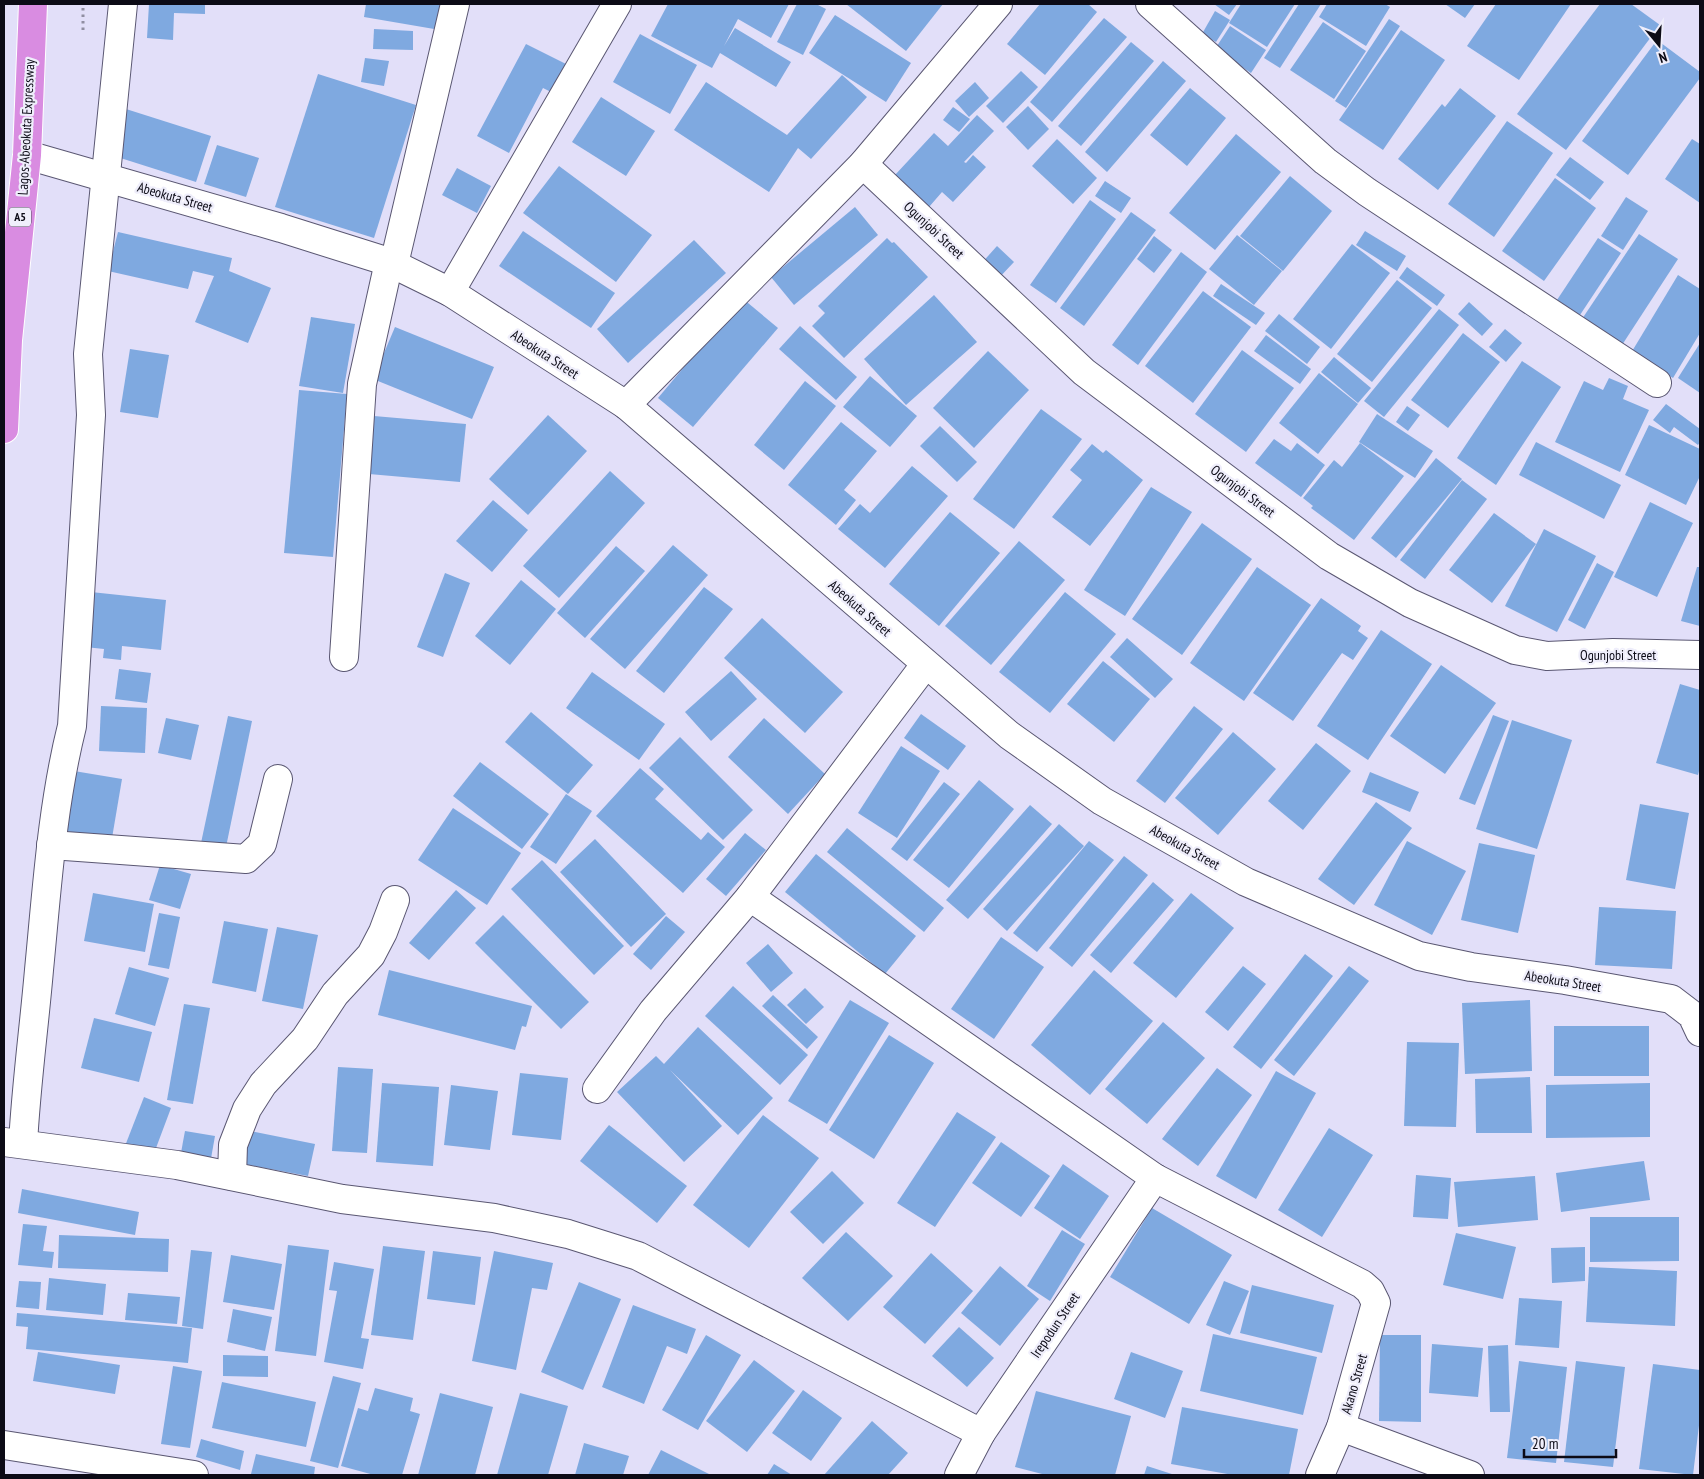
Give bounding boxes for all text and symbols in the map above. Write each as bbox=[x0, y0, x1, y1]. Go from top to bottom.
north arrow bbox=[1634, 20, 1684, 70]
text: N bbox=[1657, 48, 1669, 67]
street label: Lagos-Abeokuta Expressway bbox=[13, 58, 39, 196]
street label: Abeokuta Street bbox=[135, 178, 215, 216]
street label: Ogunjobi Street bbox=[900, 197, 968, 263]
road number: A5 bbox=[9, 208, 31, 226]
street label: Abeokuta Street bbox=[508, 325, 582, 383]
street label: Ogunjobi Street bbox=[1207, 461, 1279, 521]
street label: Abeokuta Street bbox=[825, 576, 895, 640]
street label: Ogunjobi Street bbox=[1580, 646, 1656, 664]
street label: Abeokuta Street bbox=[1147, 820, 1223, 874]
street label: Abeokuta Street bbox=[1523, 966, 1603, 996]
street label: Irepodun Street bbox=[1026, 1289, 1084, 1361]
street label: Akano Street bbox=[1337, 1352, 1371, 1416]
scale bar bbox=[1524, 1426, 1616, 1458]
text: 20 m bbox=[1532, 1434, 1558, 1453]

